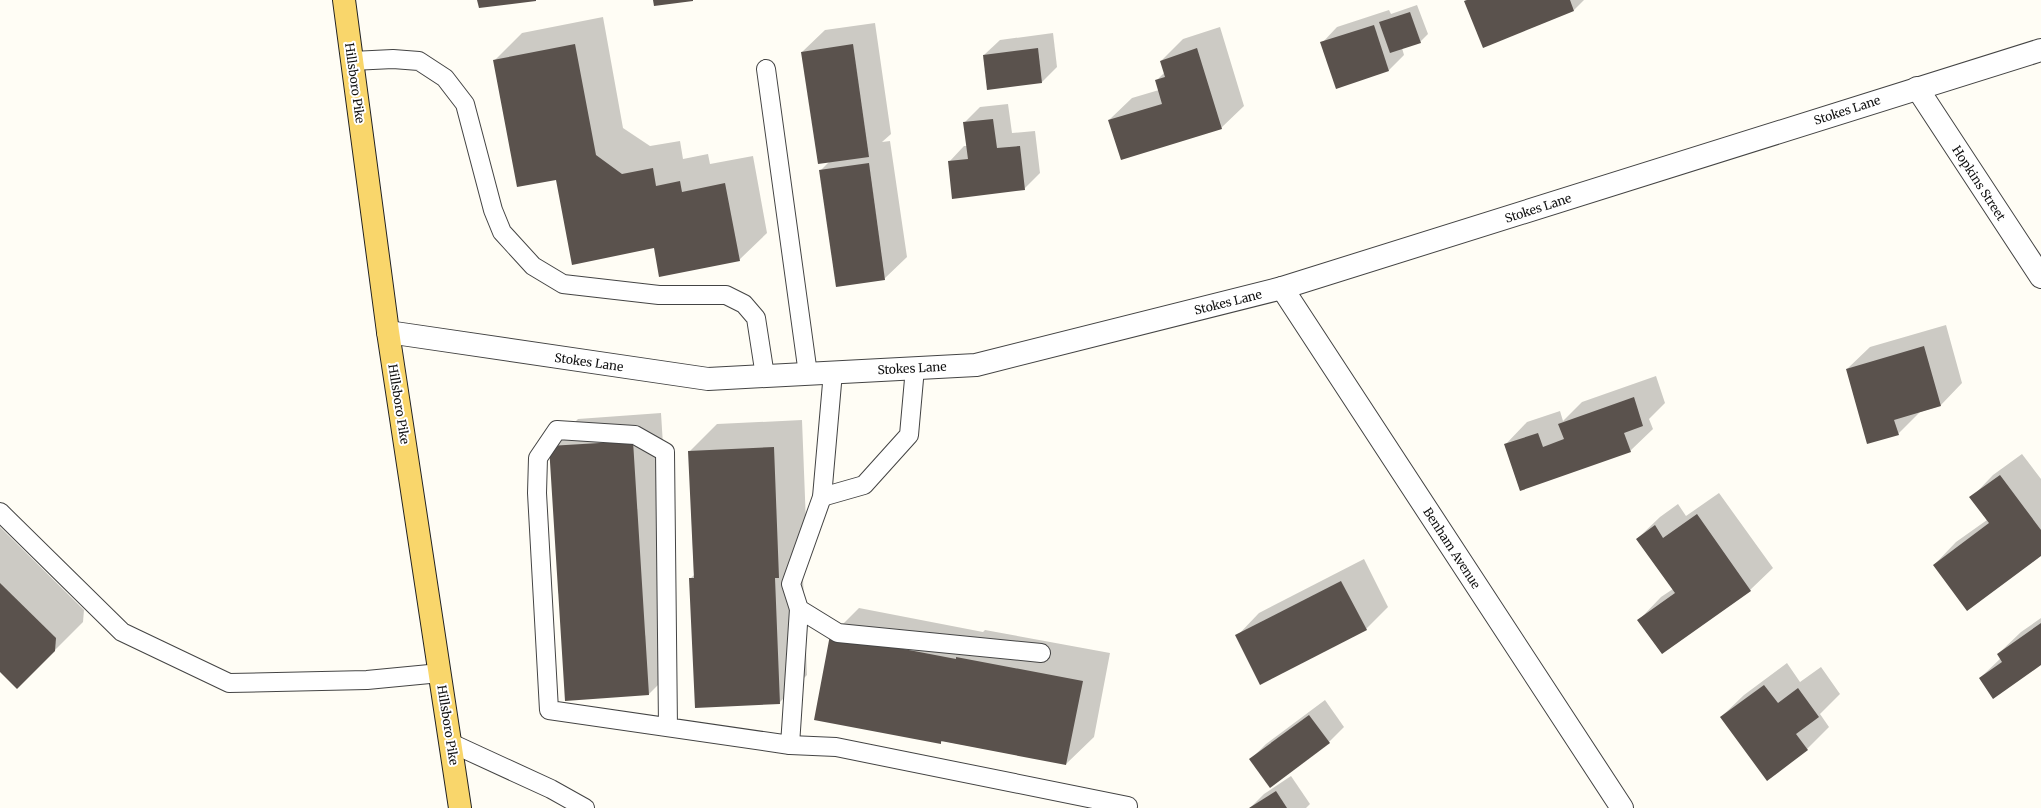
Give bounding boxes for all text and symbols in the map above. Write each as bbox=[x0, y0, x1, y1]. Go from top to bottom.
street label: Hillsboro Pike bbox=[342, 42, 368, 124]
street label: Stokes Lane bbox=[1812, 92, 1882, 128]
street label: Hopkins Street bbox=[1949, 143, 2009, 224]
street label: Stokes Lane bbox=[1503, 190, 1573, 226]
street label: Stokes Lane bbox=[1193, 286, 1263, 318]
street label: Stokes Lane bbox=[554, 350, 624, 374]
street label: Stokes Lane bbox=[877, 359, 947, 377]
street label: Hillsboro Pike bbox=[385, 363, 413, 445]
street label: Benham Avenue bbox=[1420, 505, 1484, 591]
street label: Hillsboro Pike bbox=[434, 684, 462, 766]

